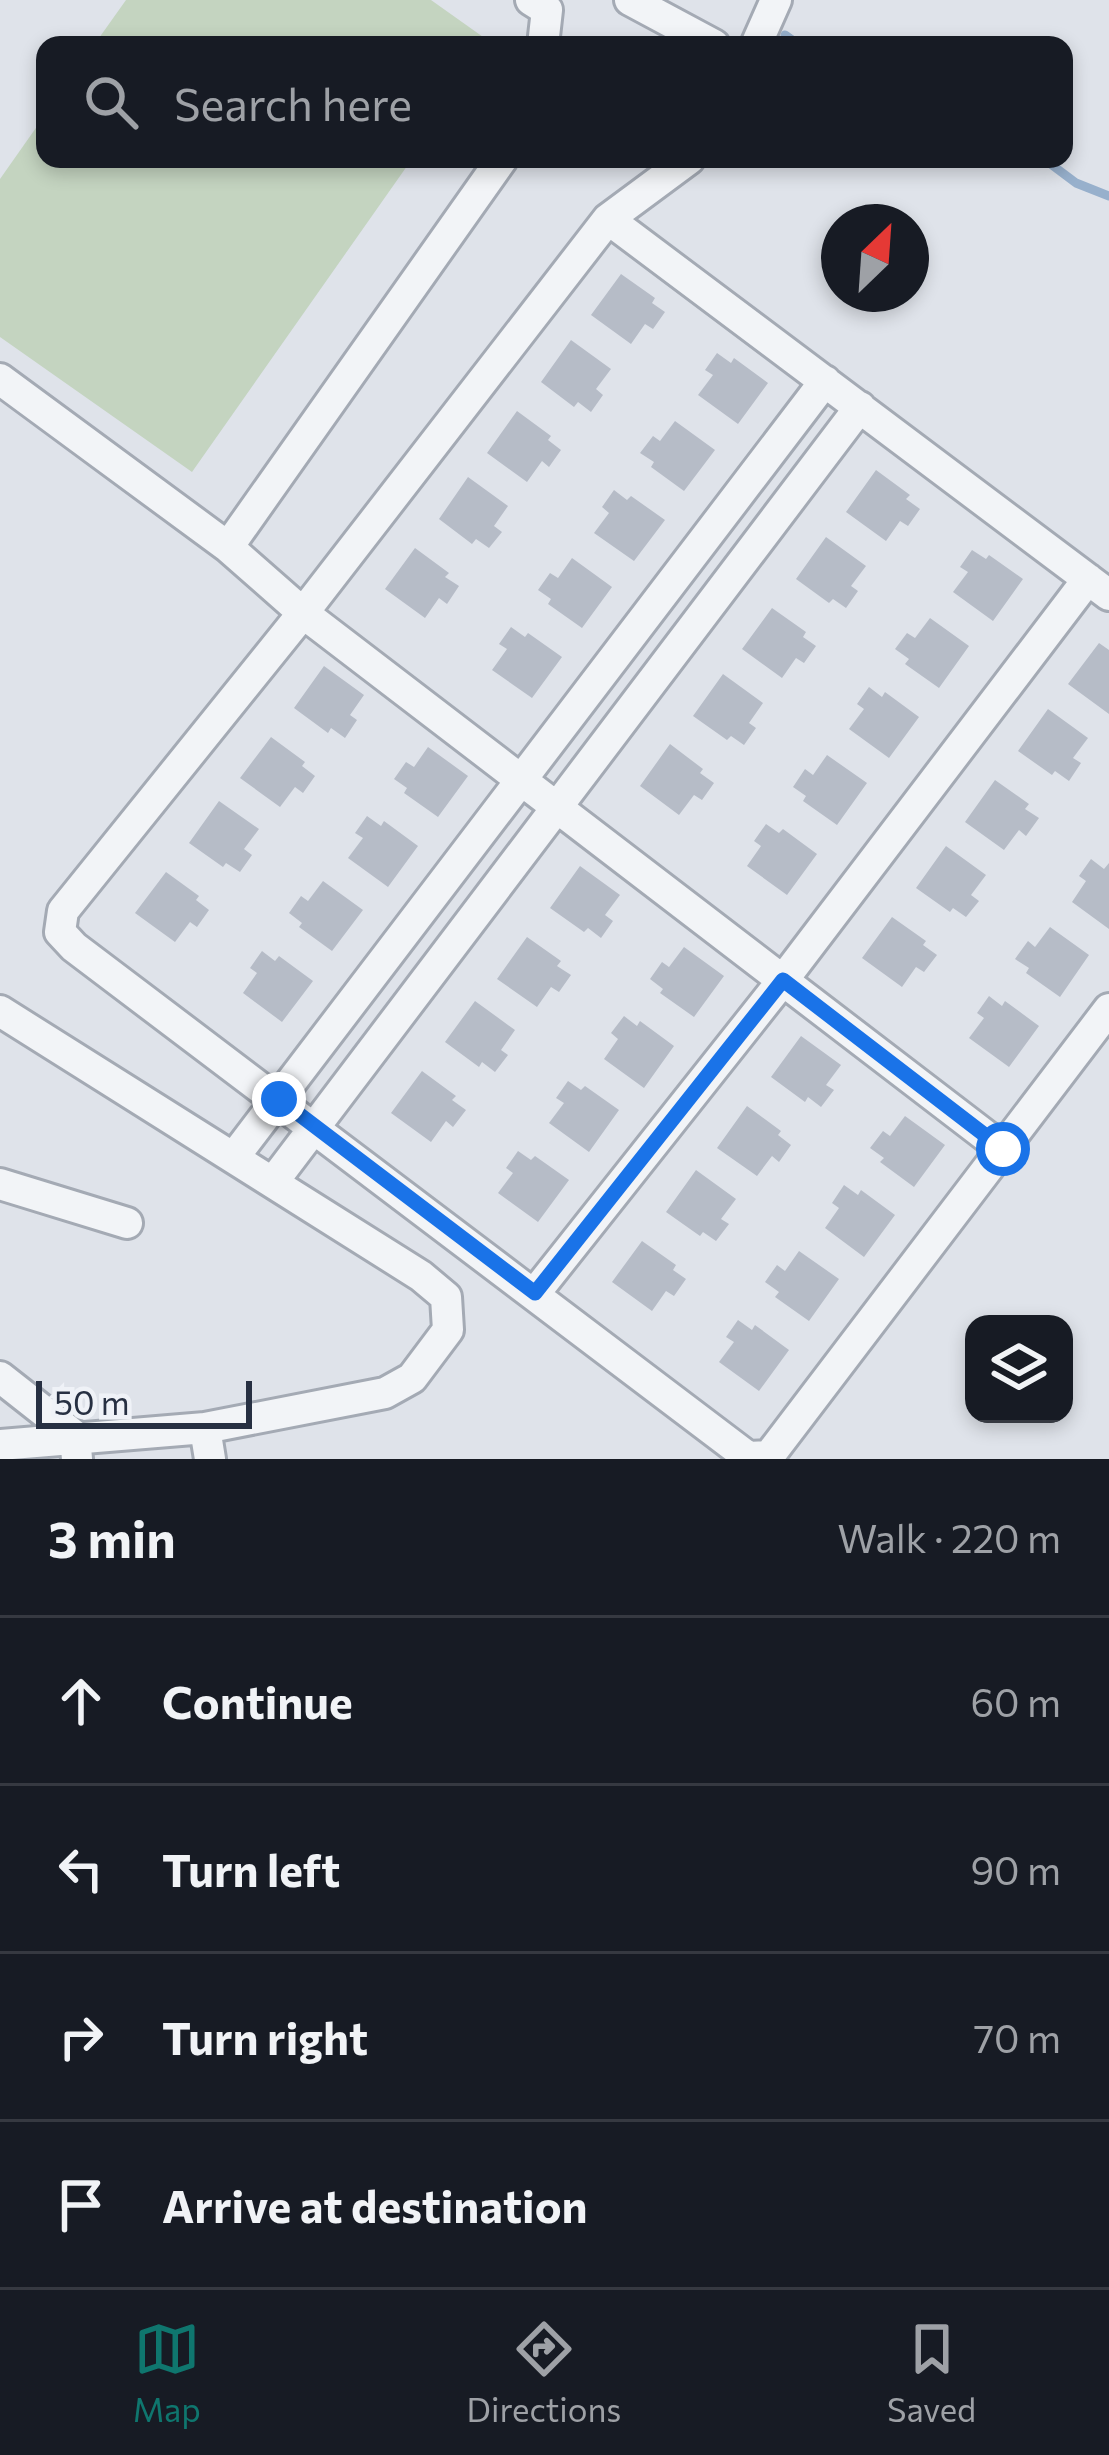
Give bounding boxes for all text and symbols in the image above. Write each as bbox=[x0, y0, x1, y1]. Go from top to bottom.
search box bbox=[36, 36, 1073, 168]
icon: search bbox=[78, 69, 144, 135]
text: Search here bbox=[174, 75, 412, 130]
north arrow bbox=[821, 204, 929, 312]
route end bbox=[252, 1072, 306, 1126]
route start bbox=[976, 1122, 1030, 1176]
map controls bbox=[965, 1315, 1073, 1423]
button: layers bbox=[965, 1315, 1073, 1423]
scale bar bbox=[36, 1375, 252, 1428]
text: 50 m bbox=[54, 1381, 130, 1422]
text: 3 min bbox=[48, 1506, 176, 1569]
text: Walk · 220 m bbox=[838, 1513, 1061, 1561]
icon: ahead bbox=[48, 1668, 114, 1734]
text: Continue bbox=[162, 1673, 353, 1728]
text: 60 m bbox=[970, 1677, 1061, 1725]
icon: left bbox=[48, 1836, 114, 1902]
text: Turn left bbox=[162, 1841, 340, 1896]
text: 90 m bbox=[970, 1845, 1061, 1893]
icon: right bbox=[48, 2004, 114, 2070]
text: Turn right bbox=[162, 2009, 368, 2064]
text: 70 m bbox=[974, 2013, 1061, 2061]
icon: arrive bbox=[48, 2172, 114, 2238]
text: Arrive at destination bbox=[162, 2177, 588, 2232]
tab: Map bbox=[133, 2316, 201, 2429]
tab: Directions bbox=[467, 2316, 621, 2429]
tab: Saved bbox=[887, 2316, 976, 2429]

